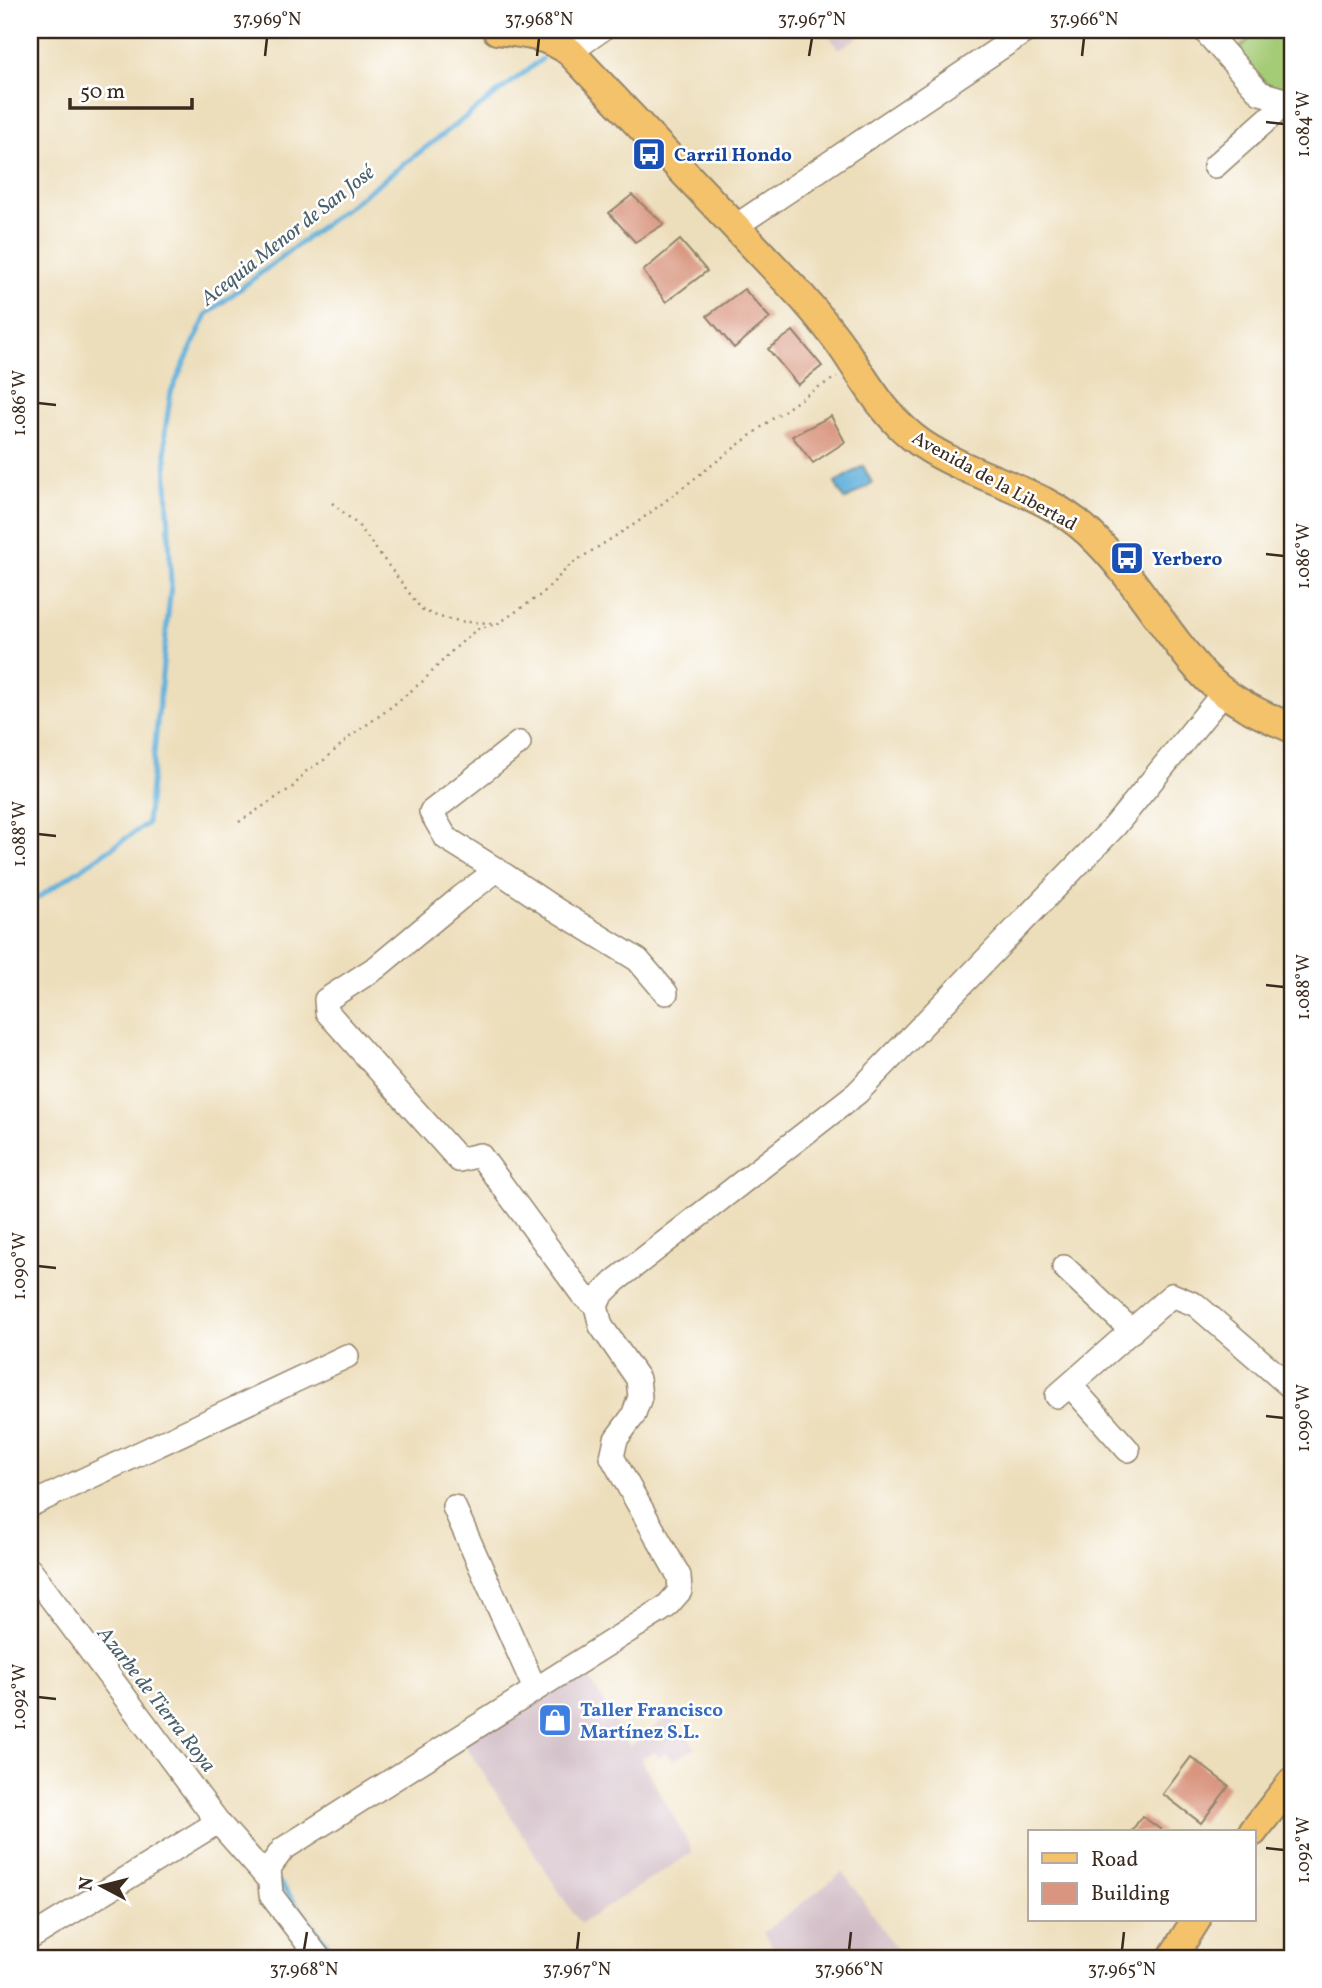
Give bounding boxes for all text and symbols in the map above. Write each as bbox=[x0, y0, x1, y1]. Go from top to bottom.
text: 37.969°N bbox=[233, 8, 301, 33]
text: 37.968°N bbox=[505, 8, 573, 33]
text: 37.967°N bbox=[778, 8, 846, 33]
text: 37.966°N bbox=[1050, 8, 1118, 33]
scale bar bbox=[70, 66, 192, 110]
text: 50 m bbox=[80, 78, 125, 107]
text: 1.084°W bbox=[1292, 91, 1317, 157]
bus stop icon: Carril Hondo bbox=[630, 135, 668, 173]
place label: Carril Hondo bbox=[674, 143, 792, 169]
water label: Acequia Menor de San José bbox=[194, 158, 382, 314]
text: 1.086°W bbox=[8, 370, 33, 436]
street label: Avenida de la Libertad bbox=[907, 425, 1081, 538]
text: 1.086°W bbox=[1292, 523, 1317, 589]
bus stop icon: Yerbero bbox=[1108, 539, 1146, 577]
place label: Yerbero bbox=[1152, 547, 1222, 573]
text: 1.088°W bbox=[8, 801, 33, 867]
text: 1.088°W bbox=[1292, 954, 1317, 1020]
text: 1.090°W bbox=[8, 1232, 33, 1300]
text: 1.090°W bbox=[1292, 1384, 1317, 1452]
water label: Azarbe de Tierra Roya bbox=[89, 1620, 222, 1779]
text: 1.092°W bbox=[8, 1664, 33, 1730]
place label: Taller Francisco Martínez S.L. bbox=[580, 1698, 723, 1746]
shop icon: Taller Francisco Martínez S.L. bbox=[536, 1701, 574, 1739]
text: 1.092°W bbox=[1292, 1817, 1317, 1883]
legend bbox=[1028, 1830, 1256, 1922]
text: Road bbox=[1091, 1846, 1138, 1875]
north arrow bbox=[66, 1852, 136, 1922]
text: N bbox=[73, 1876, 101, 1893]
text: Building bbox=[1091, 1880, 1170, 1909]
text: 37.968°N bbox=[270, 1958, 338, 1983]
text: 37.967°N bbox=[543, 1958, 611, 1983]
text: 37.966°N bbox=[815, 1958, 883, 1983]
text: 37.965°N bbox=[1088, 1958, 1156, 1983]

